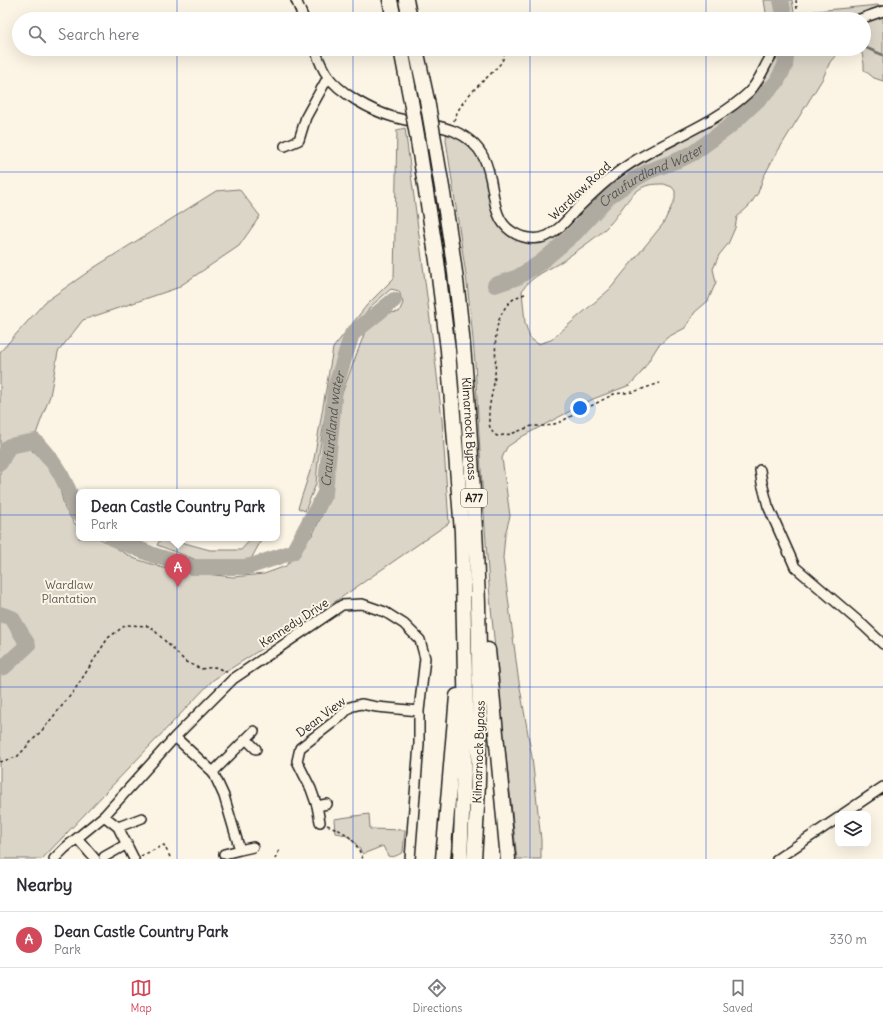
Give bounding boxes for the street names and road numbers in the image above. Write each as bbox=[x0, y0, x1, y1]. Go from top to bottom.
street label: Wardlaw Road bbox=[546, 158, 614, 223]
street label: Kilmarnock Bypass bbox=[459, 377, 480, 481]
road number: A77 bbox=[461, 489, 487, 507]
street label: Kennedy Drive bbox=[256, 595, 331, 650]
street label: Dean View bbox=[293, 693, 349, 740]
street label: Kilmarnock Bypass bbox=[469, 700, 488, 804]

